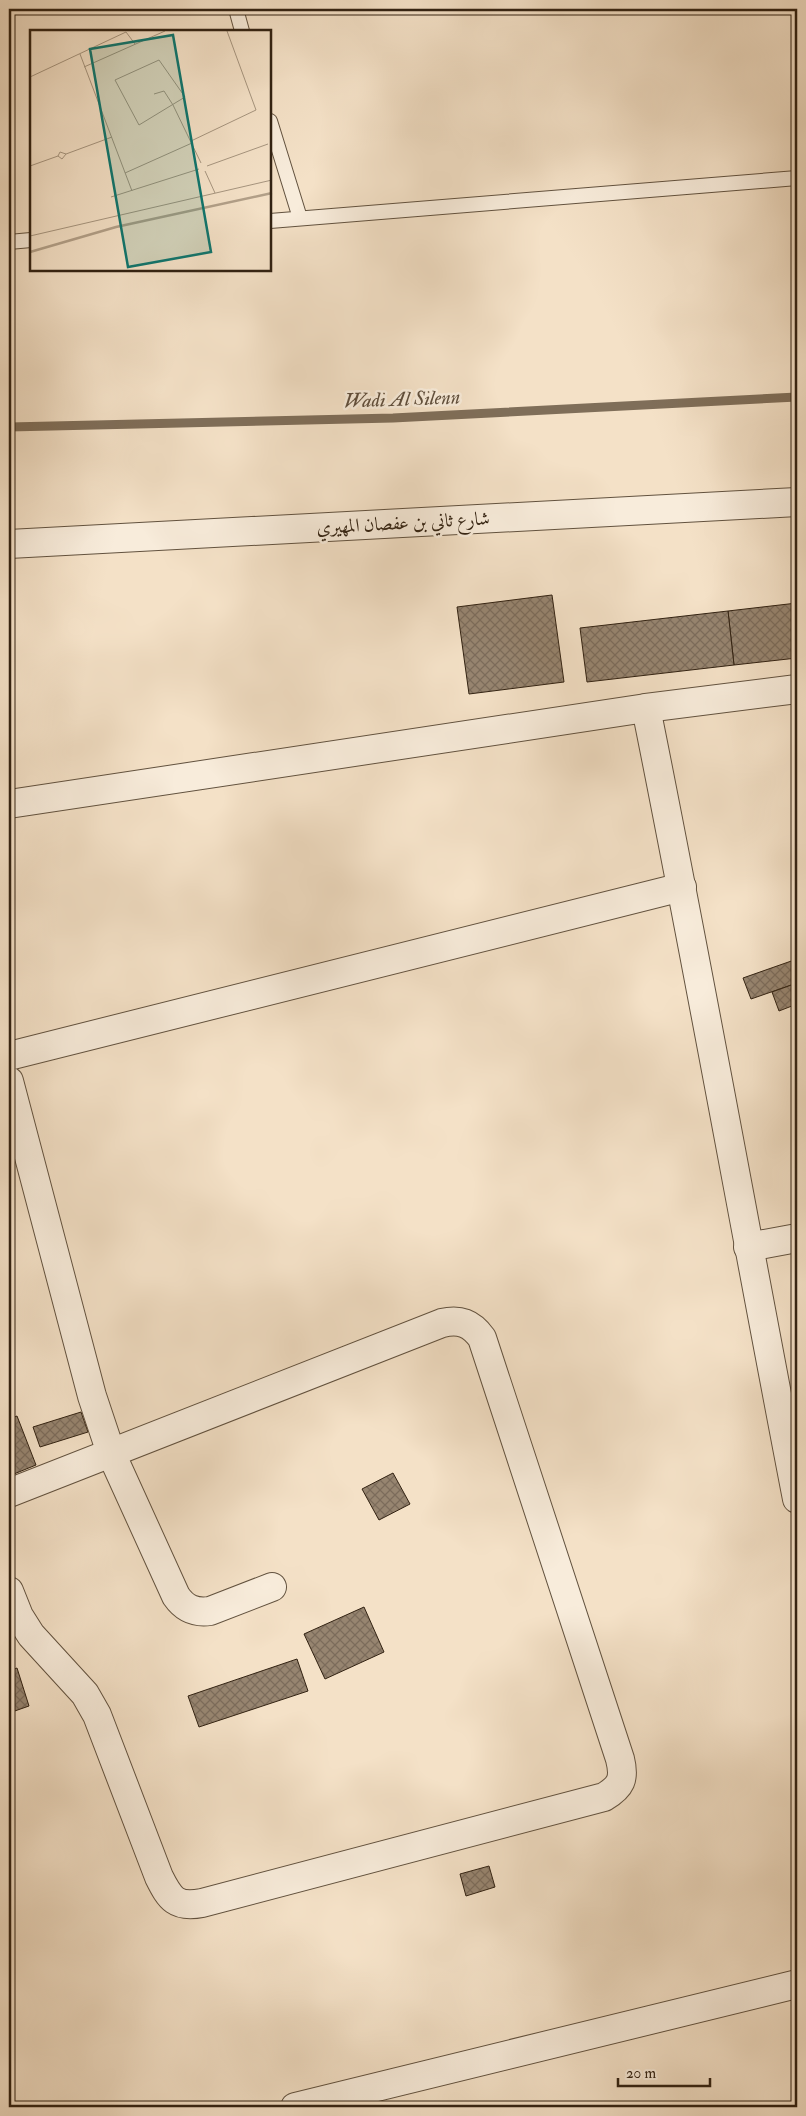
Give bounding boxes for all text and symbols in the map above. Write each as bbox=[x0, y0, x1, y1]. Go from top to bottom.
inset map bbox=[30, 30, 271, 271]
water label: Wadi Al Silenn bbox=[343, 384, 461, 414]
street label: شارع ثاني بن عفصان المهيري bbox=[316, 506, 490, 543]
scale bar bbox=[618, 2056, 711, 2088]
text: 20 m bbox=[626, 2064, 656, 2083]

